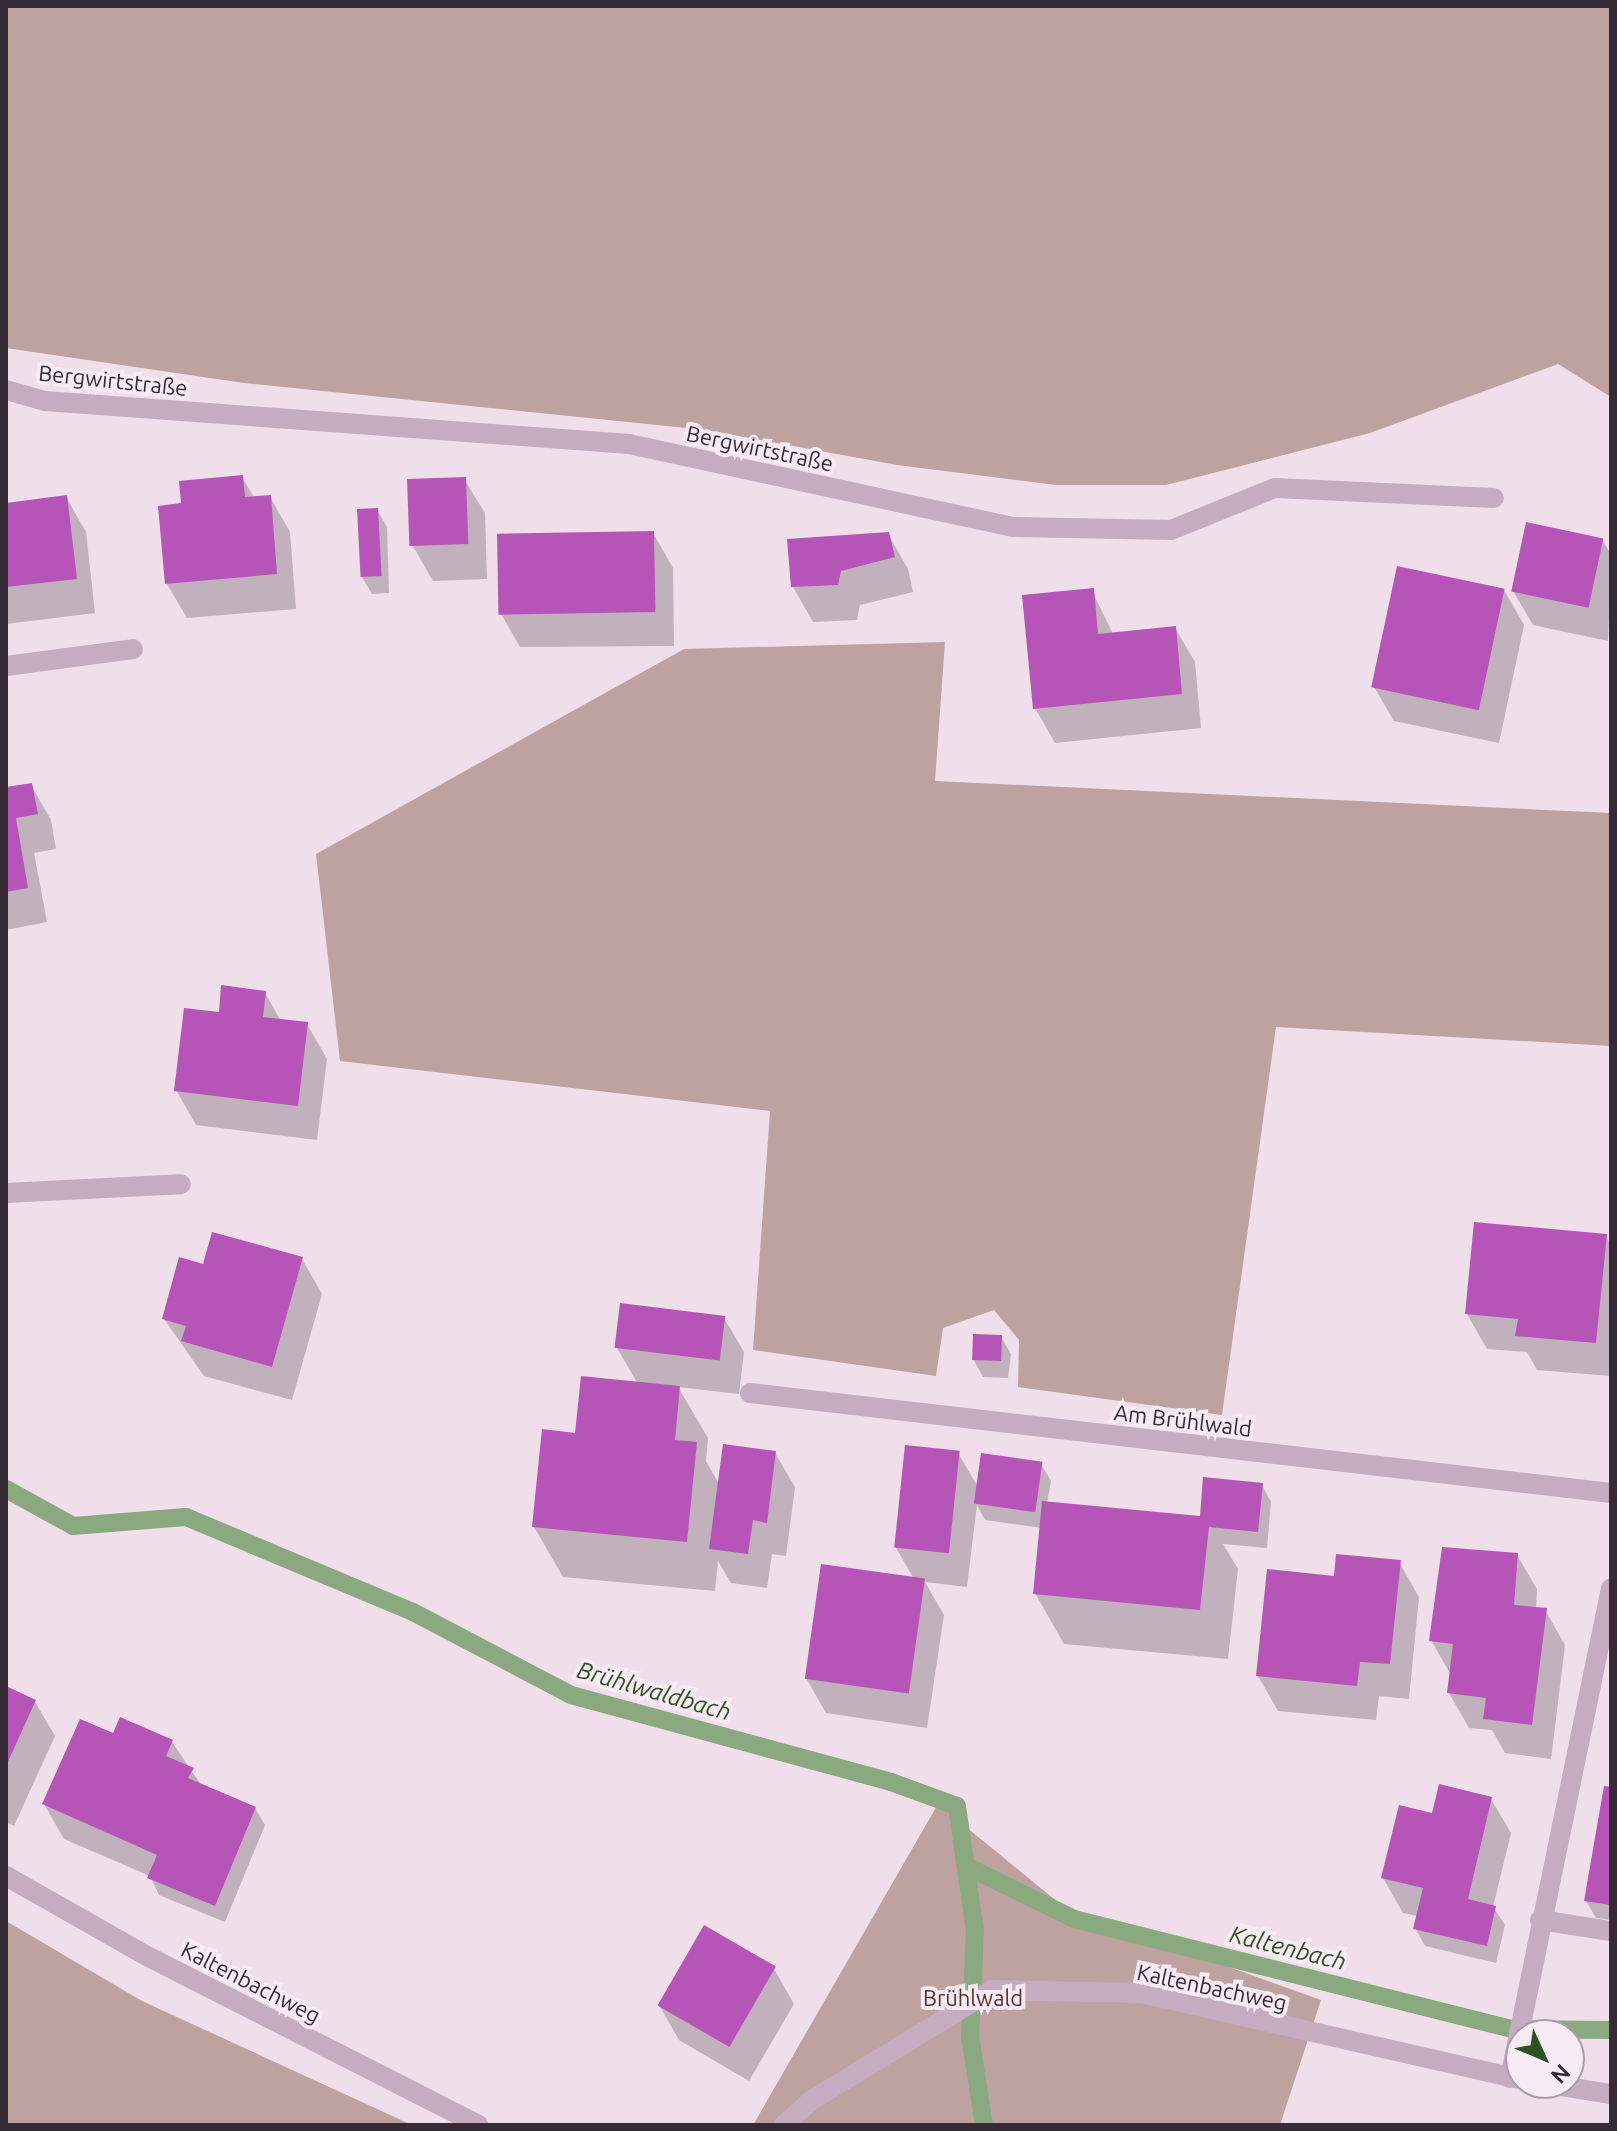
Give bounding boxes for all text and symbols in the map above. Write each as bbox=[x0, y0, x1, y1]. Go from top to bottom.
street label: Bergwirtstraße bbox=[37, 359, 189, 401]
street label: Bergwirtstraße bbox=[684, 420, 836, 476]
street label: Am Brühlwald bbox=[1113, 1398, 1253, 1442]
water label: Brühlwaldbach bbox=[574, 1655, 734, 1727]
water label: Kaltenbach bbox=[1227, 1920, 1349, 1976]
street label: Kaltenbachweg bbox=[177, 1936, 325, 2028]
street label: Kaltenbachweg bbox=[1135, 1958, 1289, 2016]
park label: Brühlwald bbox=[923, 1985, 1023, 2011]
north arrow bbox=[1505, 2019, 1585, 2099]
text: N bbox=[1546, 2060, 1576, 2089]

